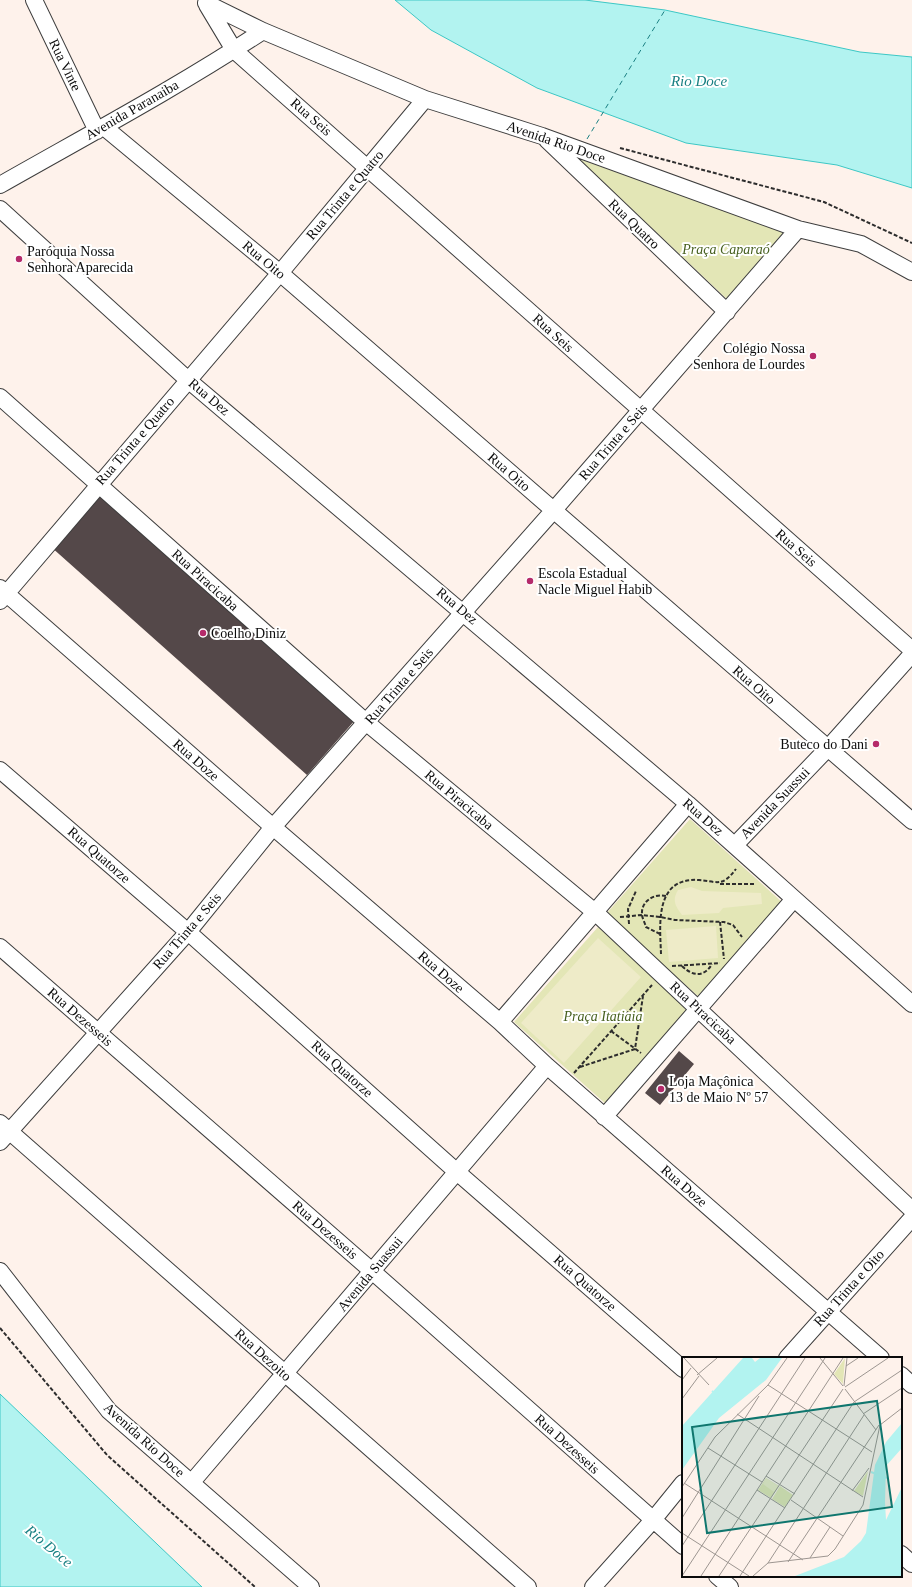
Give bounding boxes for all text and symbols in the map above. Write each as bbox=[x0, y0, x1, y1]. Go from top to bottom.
street label: Rua Vinte bbox=[46, 37, 84, 93]
water label: Rio Doce bbox=[670, 73, 727, 89]
street label: Avenida Paranaiba bbox=[83, 77, 182, 143]
street label: Rua Seis bbox=[287, 95, 335, 139]
street label: Avenida Rio Doce bbox=[505, 118, 607, 166]
street label: Rua Trinta e Quatro bbox=[303, 147, 387, 243]
street label: Rua Quatro bbox=[605, 196, 663, 252]
street label: Rua Oito bbox=[240, 238, 288, 282]
park label: Praça Caparaó bbox=[681, 242, 770, 257]
place label: Paróquia Nossa Senhora Aparecida bbox=[27, 244, 134, 275]
marker: Paróquia Nossa Senhora Aparecida bbox=[14, 254, 24, 264]
street label: Rua Seis bbox=[530, 311, 576, 355]
place label: Colégio Nossa Senhora de Lourdes bbox=[693, 341, 806, 372]
marker: Colégio Nossa Senhora de Lourdes bbox=[808, 351, 818, 361]
street label: Rua Dez bbox=[186, 376, 232, 418]
street label: Rua Trinta e Quatro bbox=[93, 394, 177, 488]
street label: Rua Trinta e Seis bbox=[576, 401, 650, 483]
street label: Rua Oito bbox=[485, 450, 533, 494]
street label: Rua Seis bbox=[772, 526, 820, 570]
street label: Rua Piracicaba bbox=[169, 546, 242, 614]
place label: Escola Estadual Nacle Miguel Habib bbox=[538, 566, 652, 597]
marker: Escola Estadual Nacle Miguel Habib bbox=[525, 576, 535, 586]
street label: Rua Dez bbox=[434, 585, 480, 627]
place label: Coelho Diniz bbox=[211, 626, 286, 641]
marker: Coelho Diniz bbox=[198, 628, 208, 638]
street label: Rua Trinta e Seis bbox=[362, 645, 436, 727]
street label: Rua Oito bbox=[730, 663, 778, 707]
street label: Rua Doze bbox=[170, 736, 222, 784]
place label: Buteco do Dani bbox=[780, 737, 868, 752]
marker: Buteco do Dani bbox=[871, 739, 881, 749]
street label: Avenida Suassui bbox=[737, 764, 813, 842]
street label: Rua Piracicaba bbox=[422, 767, 497, 833]
street label: Rua Dez bbox=[680, 795, 726, 839]
street label: Rua Quatorze bbox=[65, 824, 133, 886]
street label: Rua Trinta e Seis bbox=[150, 890, 224, 972]
street label: Rua Doze bbox=[415, 948, 467, 996]
street label: Rua Piracicaba bbox=[667, 979, 740, 1048]
street label: Rua Dezesseis bbox=[44, 985, 116, 1049]
park label: Praça Itatiaia bbox=[563, 1009, 642, 1024]
street label: Rua Quatorze bbox=[308, 1038, 376, 1100]
place label: Loja Maçônica 13 de Maio Nº 57 bbox=[669, 1074, 768, 1105]
marker: Loja Maçônica 13 de Maio Nº 57 bbox=[656, 1084, 666, 1094]
street label: Rua Doze bbox=[658, 1162, 710, 1210]
street label: Rua Dezesseis bbox=[289, 1198, 361, 1262]
street label: Avenida Suassui bbox=[334, 1234, 406, 1314]
street label: Rua Trinta e Oito bbox=[811, 1247, 887, 1329]
street label: Rua Quatorze bbox=[551, 1252, 619, 1314]
street label: Rua Dezoito bbox=[232, 1326, 294, 1384]
inset map bbox=[682, 1357, 902, 1577]
street label: Avenida Rio Doce bbox=[101, 1400, 187, 1480]
street label: Rua Dezesseis bbox=[532, 1411, 602, 1477]
water label: Rio Doce bbox=[22, 1521, 76, 1570]

